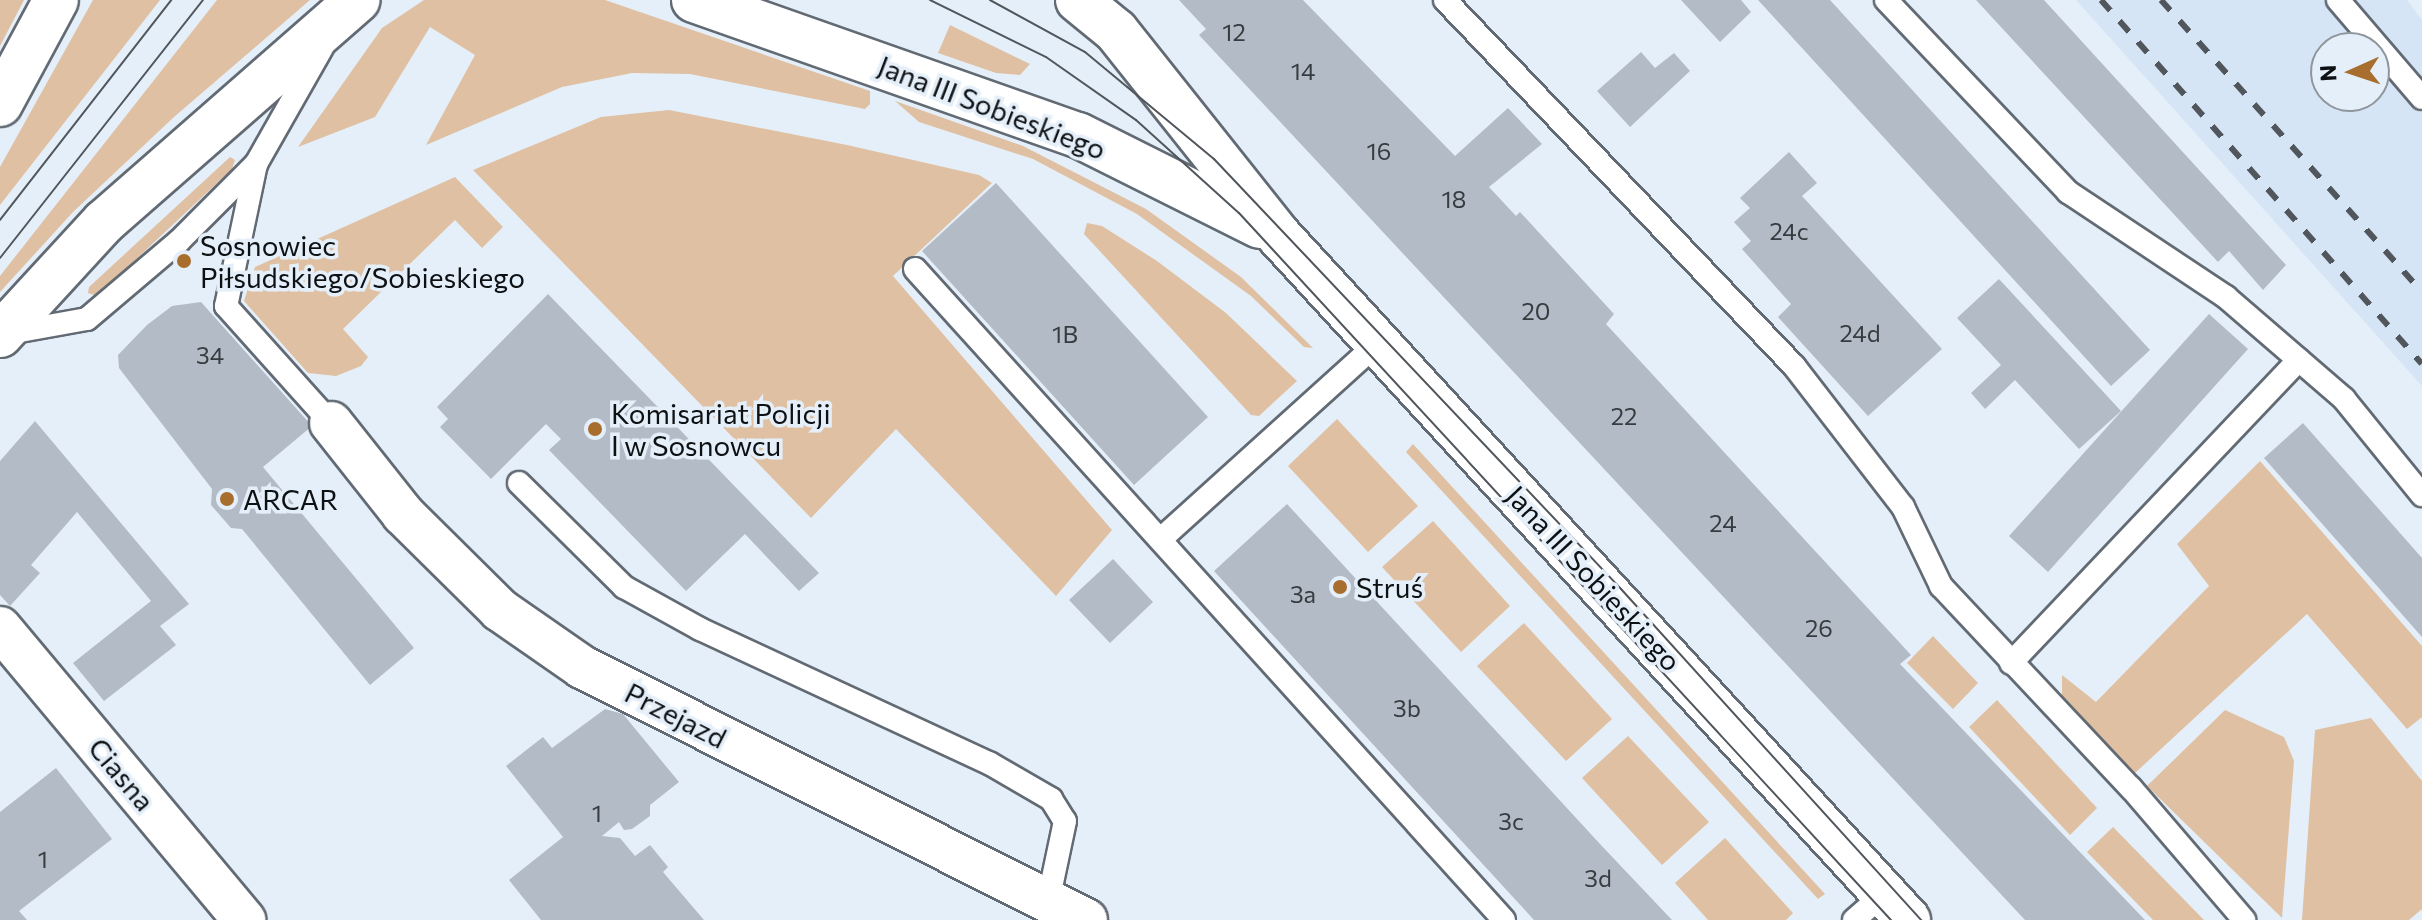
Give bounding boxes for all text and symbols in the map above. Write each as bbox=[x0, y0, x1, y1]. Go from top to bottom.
house number: 12 bbox=[1222, 18, 1246, 46]
north arrow bbox=[2310, 32, 2390, 112]
street label: Jana III Sobieskiego bbox=[874, 48, 1110, 166]
house number: 14 bbox=[1291, 57, 1315, 85]
text: N bbox=[2314, 64, 2341, 82]
house number: 16 bbox=[1367, 137, 1391, 165]
house number: 18 bbox=[1442, 185, 1466, 213]
house number: 24c bbox=[1769, 217, 1809, 245]
place label: Sosnowiec Piłsudskiego/Sobieskiego bbox=[200, 228, 525, 294]
marker: Sosnowiec Piłsudskiego/Sobieskiego bbox=[175, 252, 193, 270]
house number: 20 bbox=[1522, 297, 1550, 325]
house number: 24d bbox=[1839, 319, 1881, 347]
house number: 1B bbox=[1052, 320, 1078, 348]
house number: 34 bbox=[196, 341, 224, 369]
place label: Komisariat Policji I w Sosnowcu bbox=[611, 396, 831, 462]
house number: 22 bbox=[1611, 402, 1637, 430]
marker: Komisariat Policji I w Sosnowcu bbox=[586, 420, 604, 438]
street label: Jana III Sobieskiego bbox=[1500, 478, 1688, 678]
place label: ARCAR bbox=[243, 482, 338, 516]
marker: ARCAR bbox=[218, 490, 236, 508]
house number: 24 bbox=[1709, 509, 1737, 537]
place label: Struś bbox=[1356, 570, 1423, 604]
marker: Struś bbox=[1331, 578, 1349, 596]
house number: 3a bbox=[1290, 580, 1316, 608]
house number: 26 bbox=[1805, 614, 1833, 642]
street label: Przejazd bbox=[620, 675, 732, 755]
house number: 3b bbox=[1393, 694, 1421, 722]
street label: Ciasna bbox=[82, 731, 162, 817]
house number: 1 bbox=[592, 799, 602, 827]
house number: 3c bbox=[1498, 807, 1524, 835]
house number: 1 bbox=[38, 845, 48, 873]
house number: 3d bbox=[1584, 864, 1612, 892]

